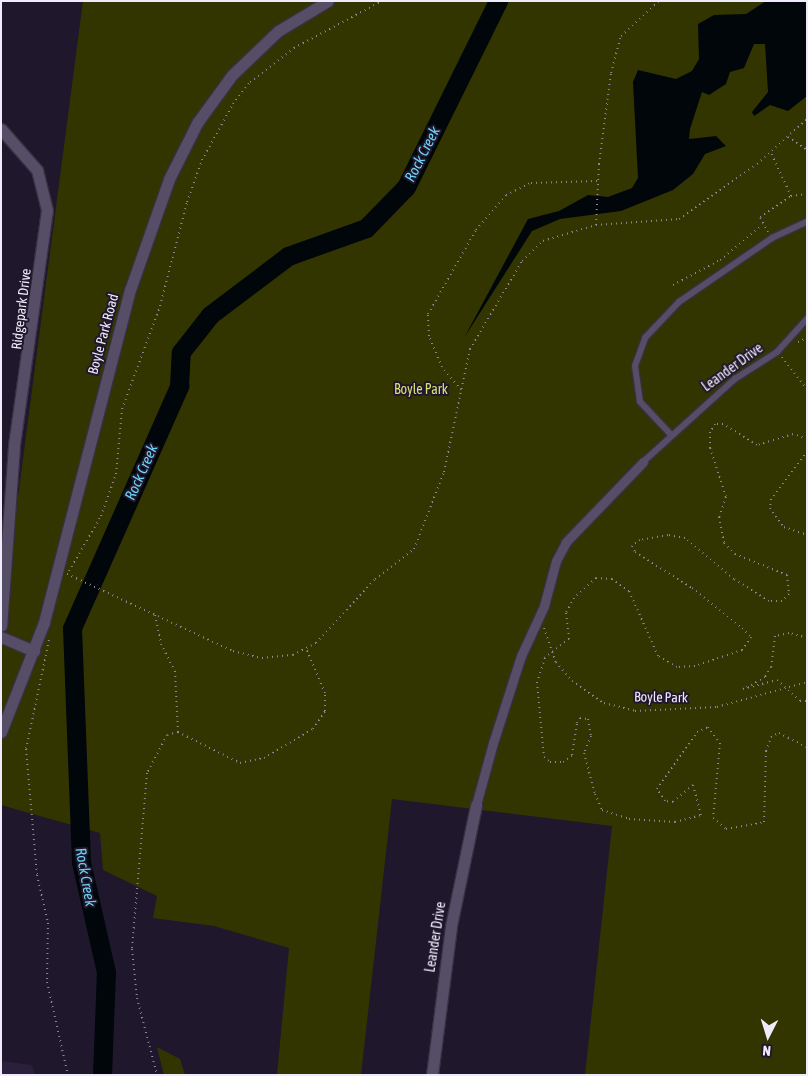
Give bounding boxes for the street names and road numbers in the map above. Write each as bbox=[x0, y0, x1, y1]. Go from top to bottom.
street label: Ridgepark Drive bbox=[8, 268, 34, 350]
street label: Boyle Park Road bbox=[84, 292, 122, 376]
street label: Leander Drive bbox=[698, 339, 766, 395]
street label: Boyle Park bbox=[634, 688, 688, 706]
street label: Leander Drive bbox=[421, 900, 449, 974]

